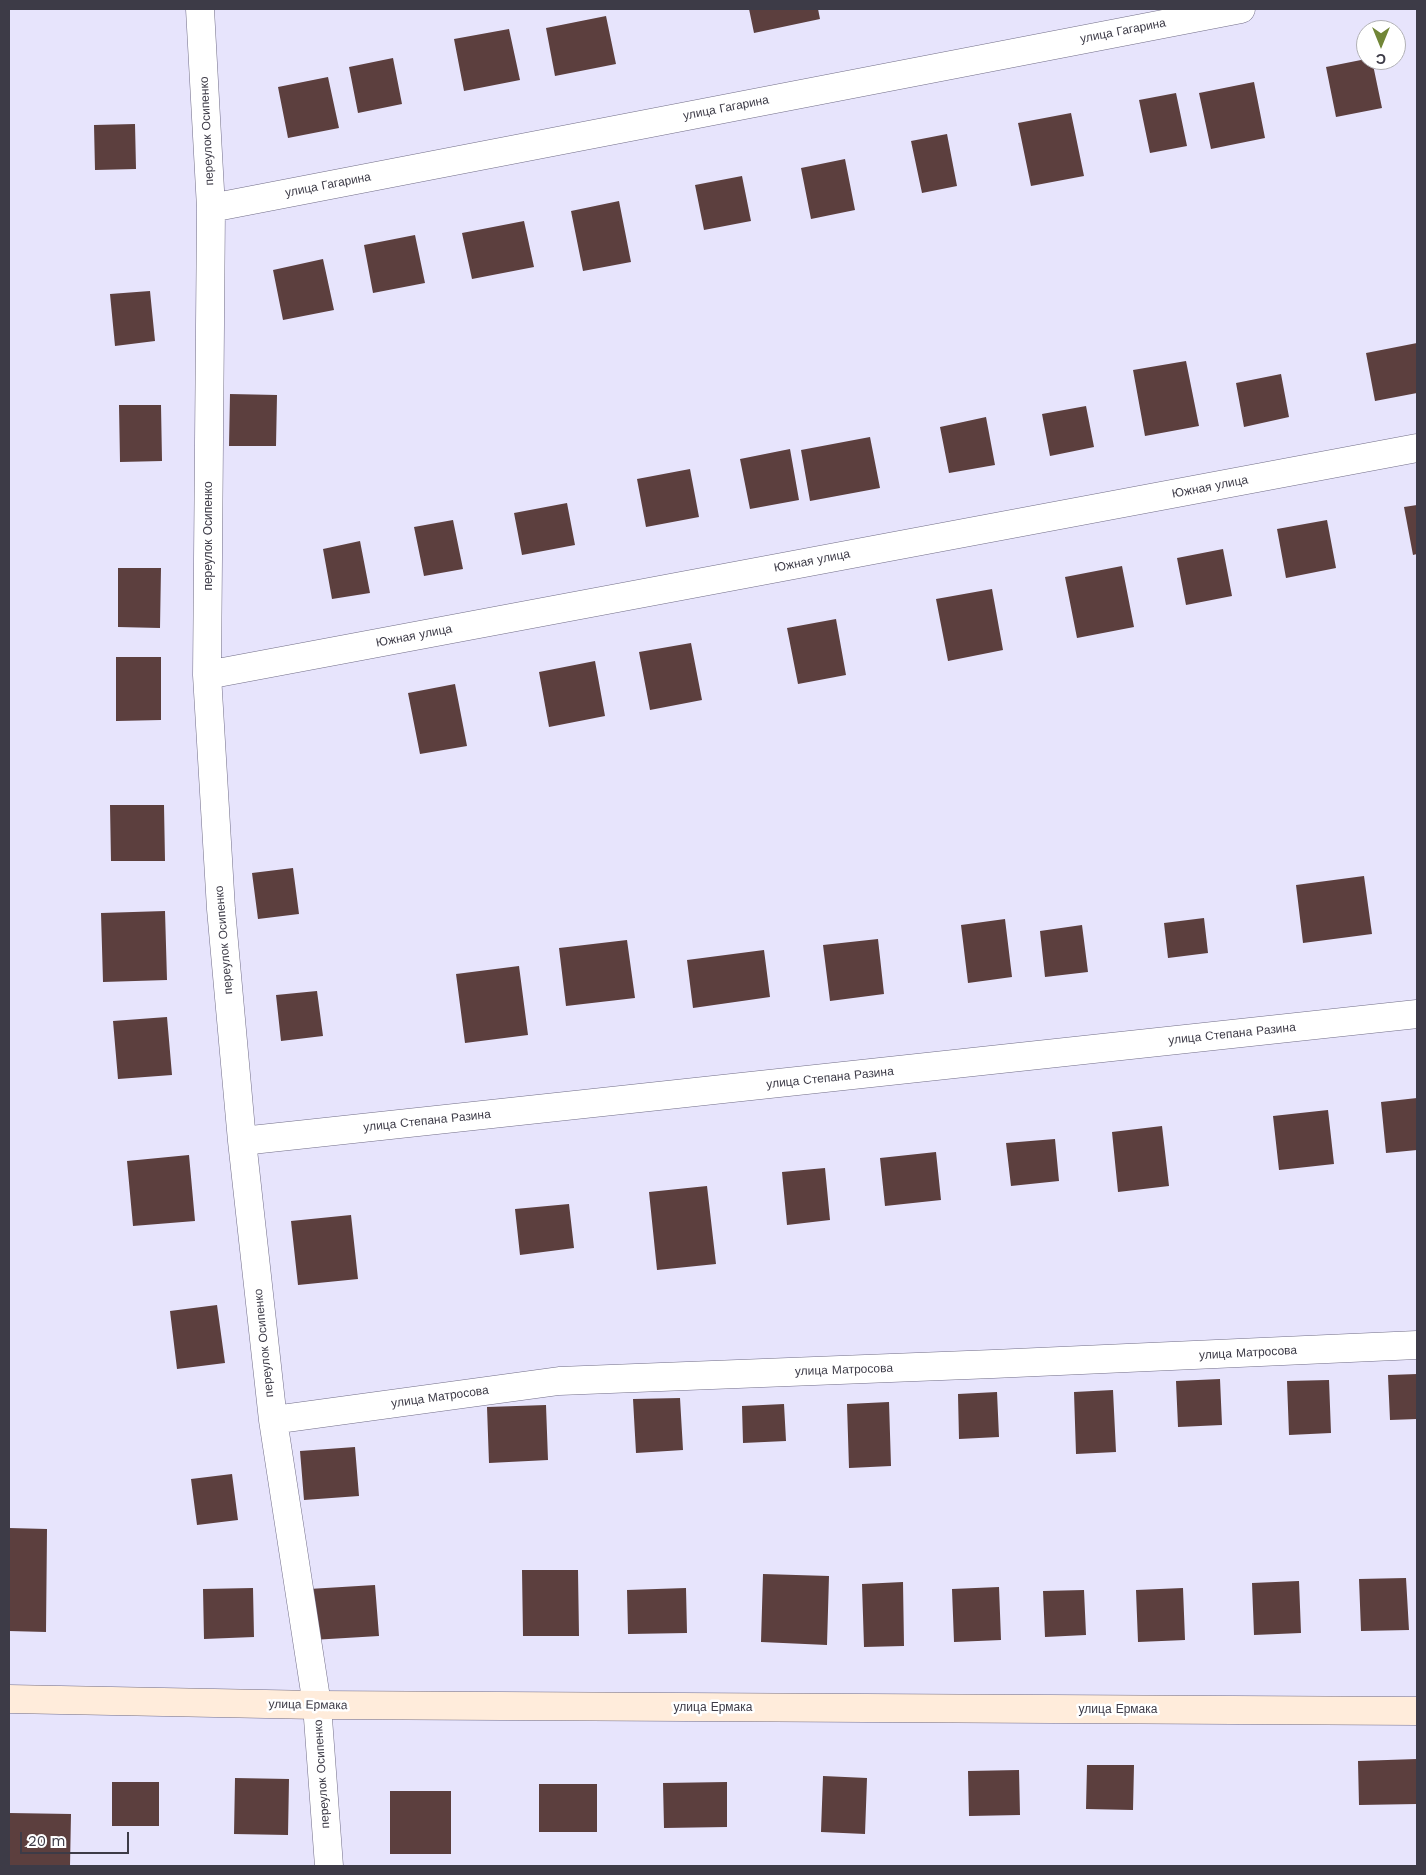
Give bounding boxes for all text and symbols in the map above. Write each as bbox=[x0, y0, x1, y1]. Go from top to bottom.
street label: улица Гагарина bbox=[1079, 16, 1167, 46]
north arrow bbox=[1356, 20, 1406, 70]
text: С bbox=[1376, 51, 1386, 67]
street label: переулок Осипенко bbox=[197, 76, 217, 186]
street label: улица Гагарина bbox=[682, 93, 770, 123]
street label: улица Гагарина bbox=[284, 170, 372, 200]
street label: Южная улица bbox=[1171, 473, 1249, 501]
street label: переулок Осипенко bbox=[201, 481, 215, 591]
street label: Южная улица bbox=[773, 547, 851, 575]
street label: Южная улица bbox=[375, 622, 453, 650]
street label: переулок Осипенко bbox=[212, 885, 236, 995]
street label: улица Степана Разина bbox=[1168, 1020, 1296, 1048]
street label: улица Степана Разина bbox=[766, 1064, 894, 1092]
street label: улица Степана Разина bbox=[363, 1107, 491, 1135]
street label: переулок Осипенко bbox=[251, 1288, 277, 1398]
street label: улица Матросова bbox=[1199, 1343, 1297, 1363]
street label: улица Матросова bbox=[795, 1361, 893, 1379]
street label: улица Матросова bbox=[390, 1383, 490, 1411]
street label: улица Ермака bbox=[268, 1697, 348, 1713]
street label: улица Ермака bbox=[674, 1700, 752, 1714]
street label: улица Ермака bbox=[1079, 1702, 1157, 1716]
street label: переулок Осипенко bbox=[311, 1719, 333, 1829]
scale bar bbox=[22, 1822, 131, 1854]
text: 20 m bbox=[28, 1832, 66, 1850]

